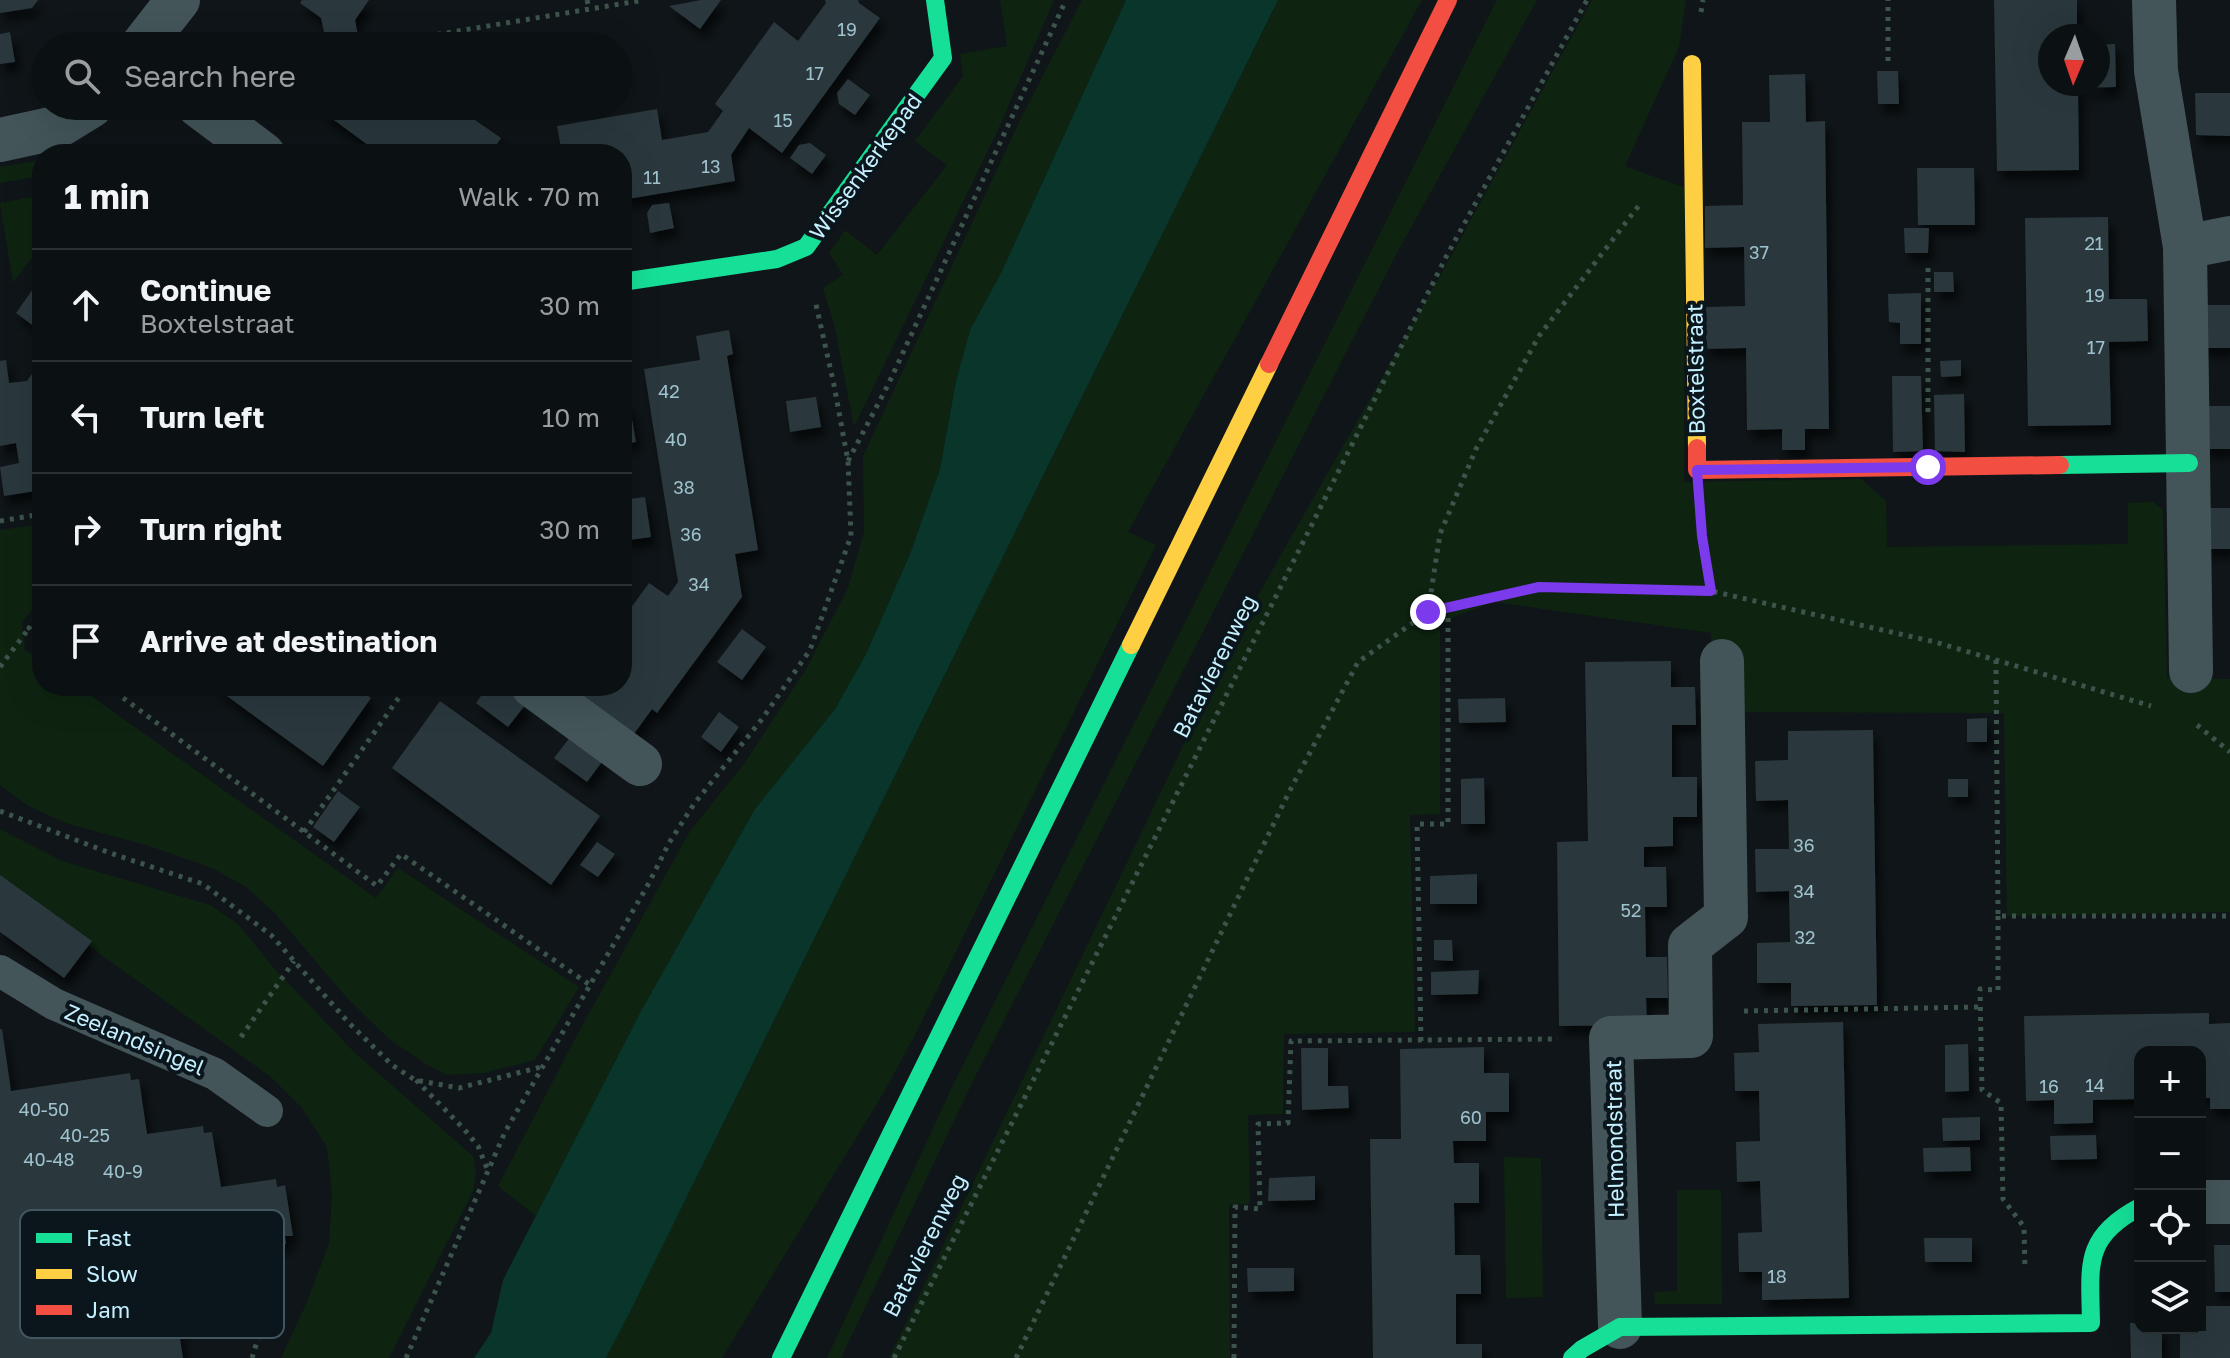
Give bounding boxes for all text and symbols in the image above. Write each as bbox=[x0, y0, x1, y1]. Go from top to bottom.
house number: 19 bbox=[837, 18, 857, 40]
north arrow bbox=[2038, 24, 2110, 96]
search box bbox=[32, 32, 632, 120]
icon: search bbox=[60, 54, 104, 98]
text: Search here bbox=[124, 58, 296, 94]
house number: 17 bbox=[806, 62, 824, 84]
street label: Wissenkerkepad bbox=[803, 88, 927, 244]
house number: 15 bbox=[773, 109, 793, 131]
house number: 13 bbox=[701, 155, 721, 177]
house number: 11 bbox=[643, 166, 661, 188]
text: 1 min bbox=[64, 176, 150, 216]
text: Walk · 70 m bbox=[458, 181, 600, 212]
house number: 21 bbox=[2084, 232, 2104, 254]
house number: 37 bbox=[1749, 241, 1769, 263]
text: Continue bbox=[140, 272, 271, 308]
icon: ahead bbox=[64, 283, 108, 327]
house number: 19 bbox=[2085, 284, 2105, 306]
text: 30 m bbox=[539, 290, 600, 321]
street label: Boxtelstraat bbox=[1680, 303, 1710, 435]
text: Boxtelstraat bbox=[140, 308, 295, 339]
house number: 17 bbox=[2087, 336, 2105, 358]
house number: 42 bbox=[658, 380, 680, 402]
icon: left bbox=[64, 395, 108, 439]
text: Turn left bbox=[140, 399, 265, 435]
text: 10 m bbox=[542, 402, 600, 433]
house number: 40 bbox=[665, 428, 687, 450]
route start bbox=[1910, 449, 1946, 485]
house number: 38 bbox=[673, 476, 695, 498]
icon: right bbox=[64, 507, 108, 551]
text: Turn right bbox=[140, 511, 282, 547]
text: 30 m bbox=[539, 514, 600, 545]
house number: 36 bbox=[680, 523, 702, 545]
house number: 34 bbox=[688, 573, 710, 595]
street label: Batavierenweg bbox=[1166, 590, 1262, 742]
route end bbox=[1410, 594, 1446, 630]
icon: arrive bbox=[64, 619, 108, 663]
text: Arrive at destination bbox=[140, 623, 437, 659]
house number: 36 bbox=[1793, 834, 1815, 856]
house number: 34 bbox=[1793, 880, 1815, 902]
house number: 52 bbox=[1621, 899, 1641, 921]
house number: 32 bbox=[1795, 926, 1815, 948]
street label: Zeelandsingel bbox=[61, 997, 209, 1081]
map controls bbox=[2134, 1046, 2206, 1334]
button: + bbox=[2134, 1046, 2206, 1118]
street label: Helmondstraat bbox=[1599, 1060, 1629, 1218]
house number: 14 bbox=[2085, 1074, 2105, 1096]
house number: 16 bbox=[2039, 1075, 2059, 1097]
house number: 40-50 bbox=[19, 1098, 69, 1120]
house number: 60 bbox=[1460, 1106, 1482, 1128]
button: − bbox=[2134, 1118, 2206, 1190]
house number: 40-25 bbox=[60, 1124, 110, 1146]
house number: 40-48 bbox=[24, 1148, 74, 1170]
house number: 40-9 bbox=[103, 1160, 143, 1182]
street label: Batavierenweg bbox=[876, 1169, 972, 1321]
button: locate bbox=[2134, 1190, 2206, 1262]
legend bbox=[20, 1210, 284, 1338]
text: Fast bbox=[86, 1224, 132, 1251]
text: Slow bbox=[86, 1260, 138, 1287]
button: layers bbox=[2134, 1262, 2206, 1334]
house number: 18 bbox=[1767, 1265, 1787, 1287]
text: Jam bbox=[86, 1296, 130, 1323]

